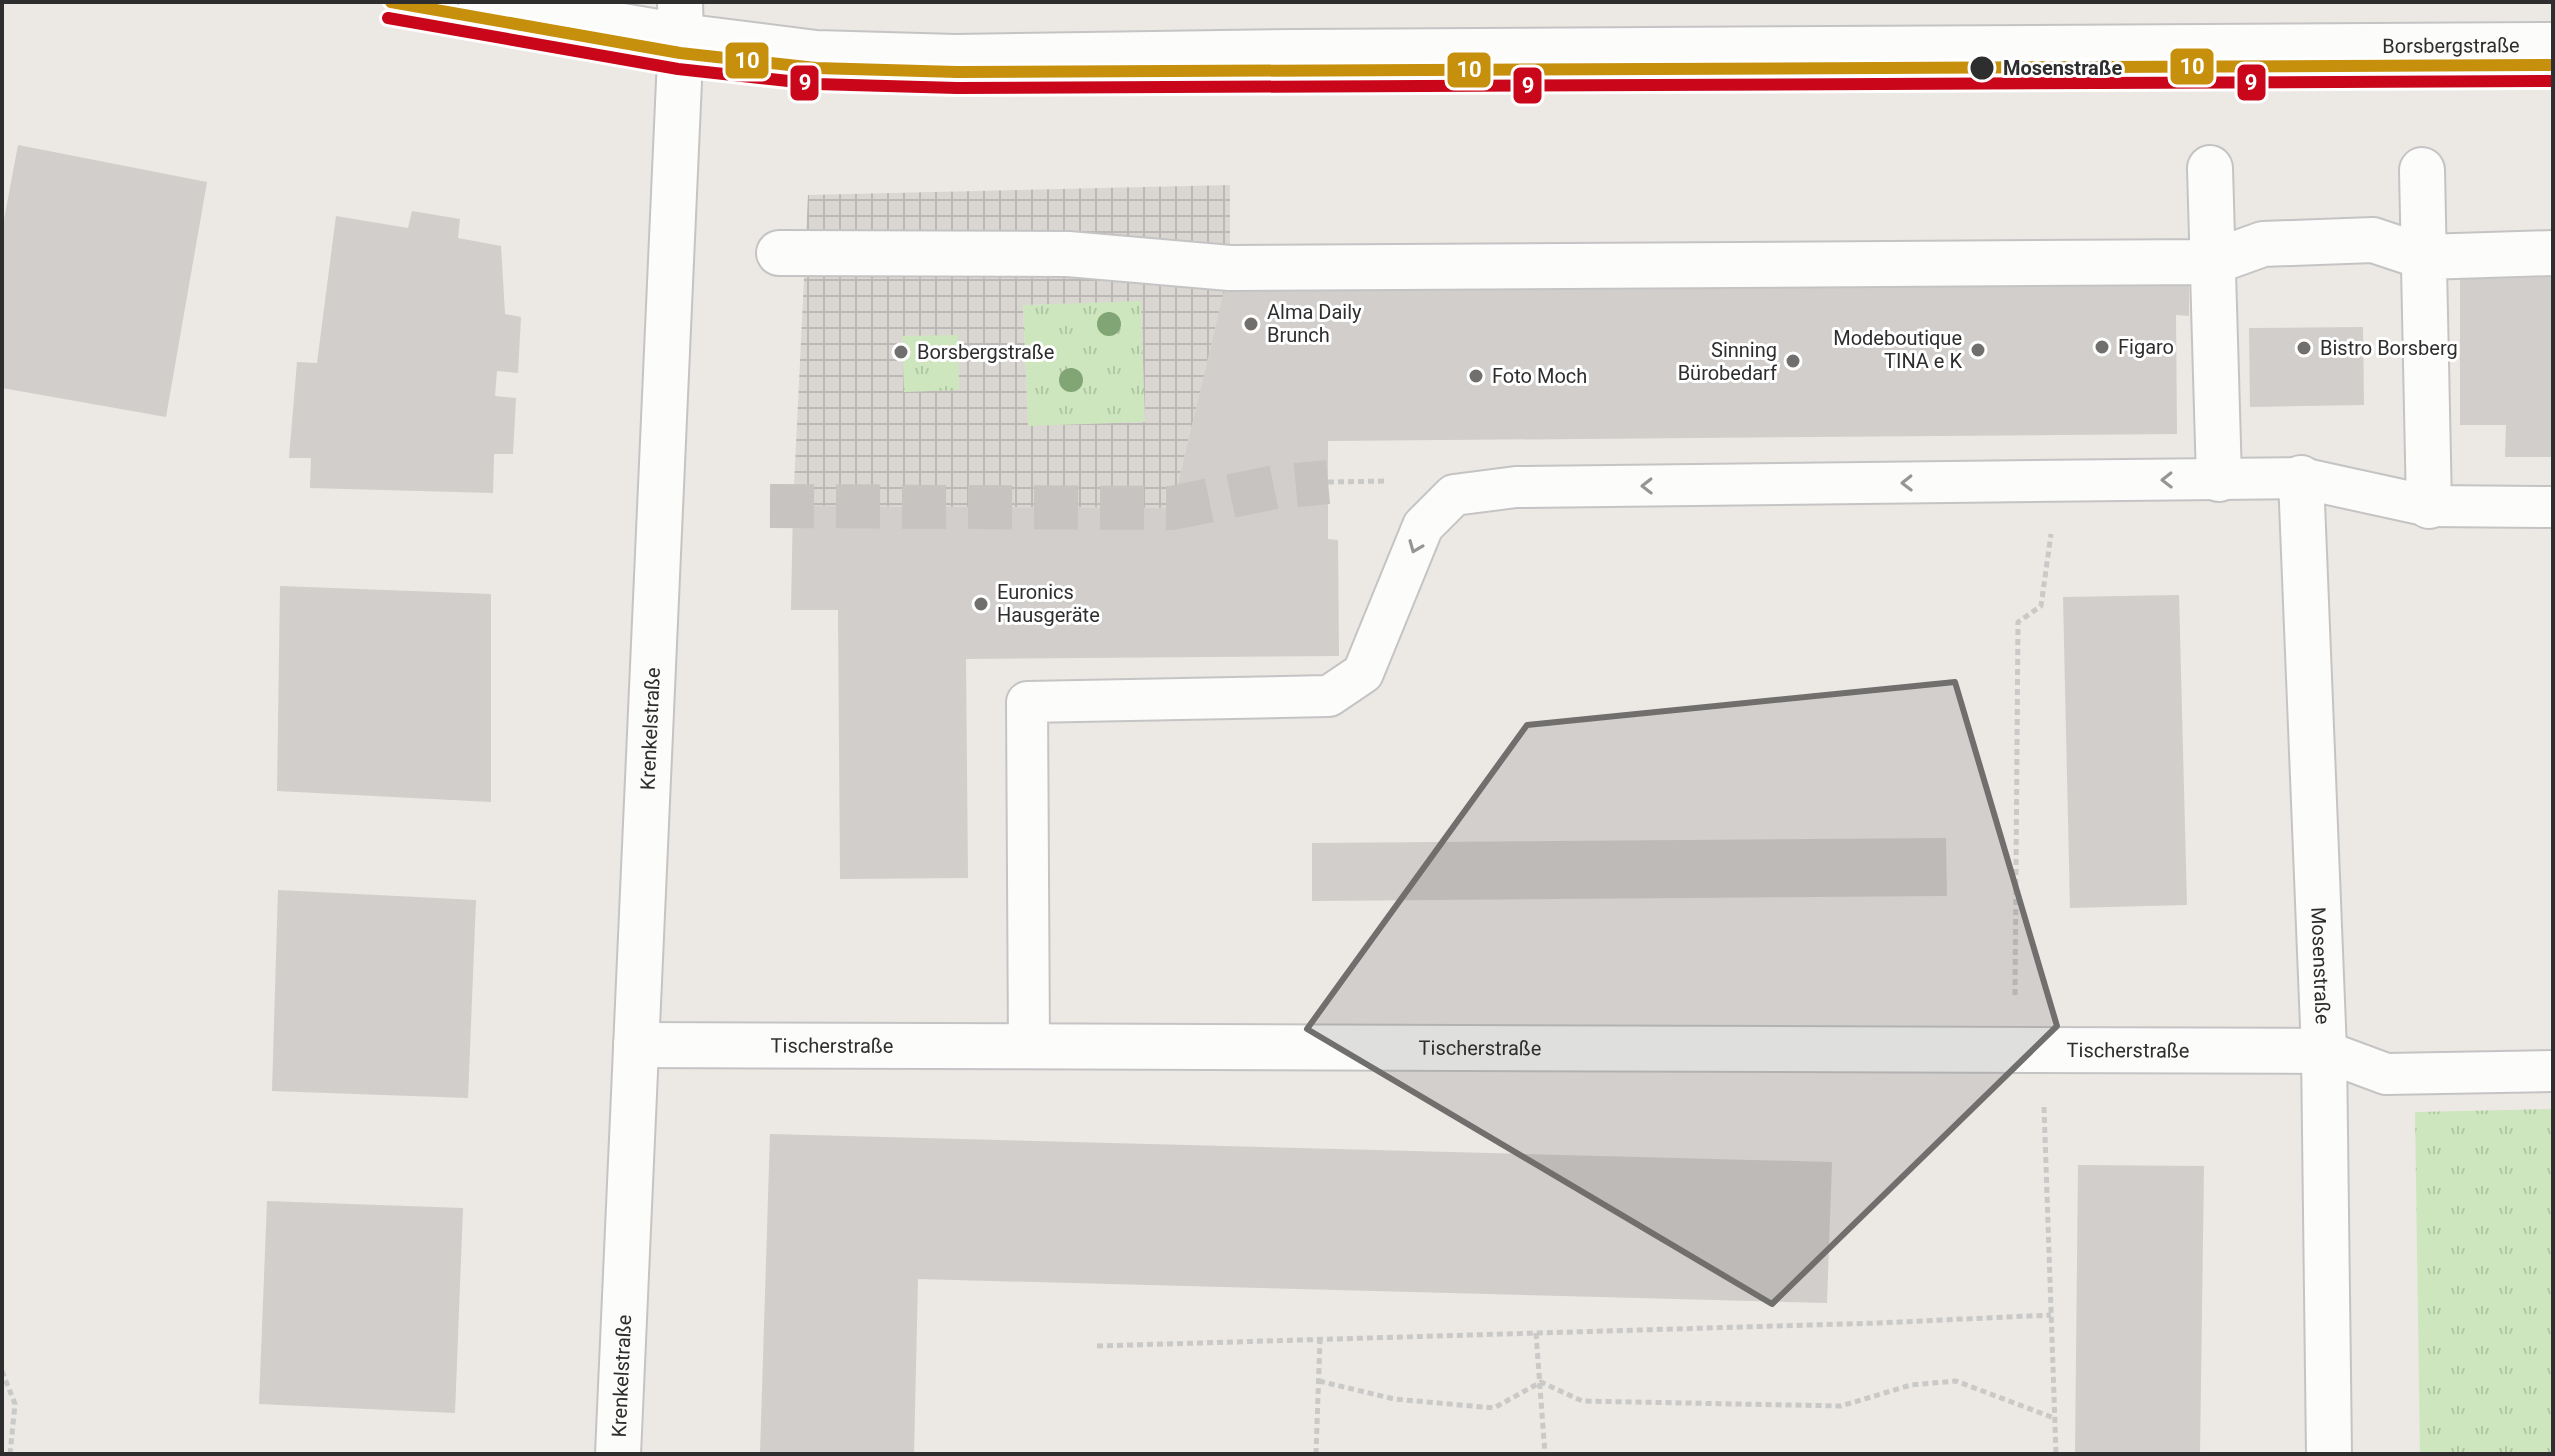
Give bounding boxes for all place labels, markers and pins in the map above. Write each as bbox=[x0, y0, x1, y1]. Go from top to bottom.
marker: Mosenstraße bbox=[1968, 54, 1996, 82]
place label: Mosenstraße bbox=[2003, 56, 2122, 80]
place label: Alma Daily Brunch bbox=[1267, 300, 1362, 347]
marker: Alma Daily Brunch bbox=[1242, 315, 1260, 333]
place label: Modeboutique TINA e K bbox=[1833, 326, 1962, 373]
place label: Figaro bbox=[2118, 335, 2174, 359]
place label: Bistro Borsberg bbox=[2320, 336, 2458, 360]
place label: Sinning Bürobedarf bbox=[1678, 338, 1777, 385]
marker: Figaro bbox=[2093, 338, 2111, 356]
marker: Bistro Borsberg bbox=[2295, 339, 2313, 357]
place label: Borsbergstraße bbox=[917, 340, 1054, 364]
marker: Modeboutique TINA e K bbox=[1969, 341, 1987, 359]
marker: Borsbergstraße bbox=[892, 343, 910, 361]
marker: Sinning Bürobedarf bbox=[1784, 352, 1802, 370]
place label: Foto Moch bbox=[1492, 364, 1587, 388]
marker: Foto Moch bbox=[1467, 367, 1485, 385]
place label: Euronics Hausgeräte bbox=[997, 580, 1100, 627]
marker: Euronics Hausgeräte bbox=[972, 595, 990, 613]

